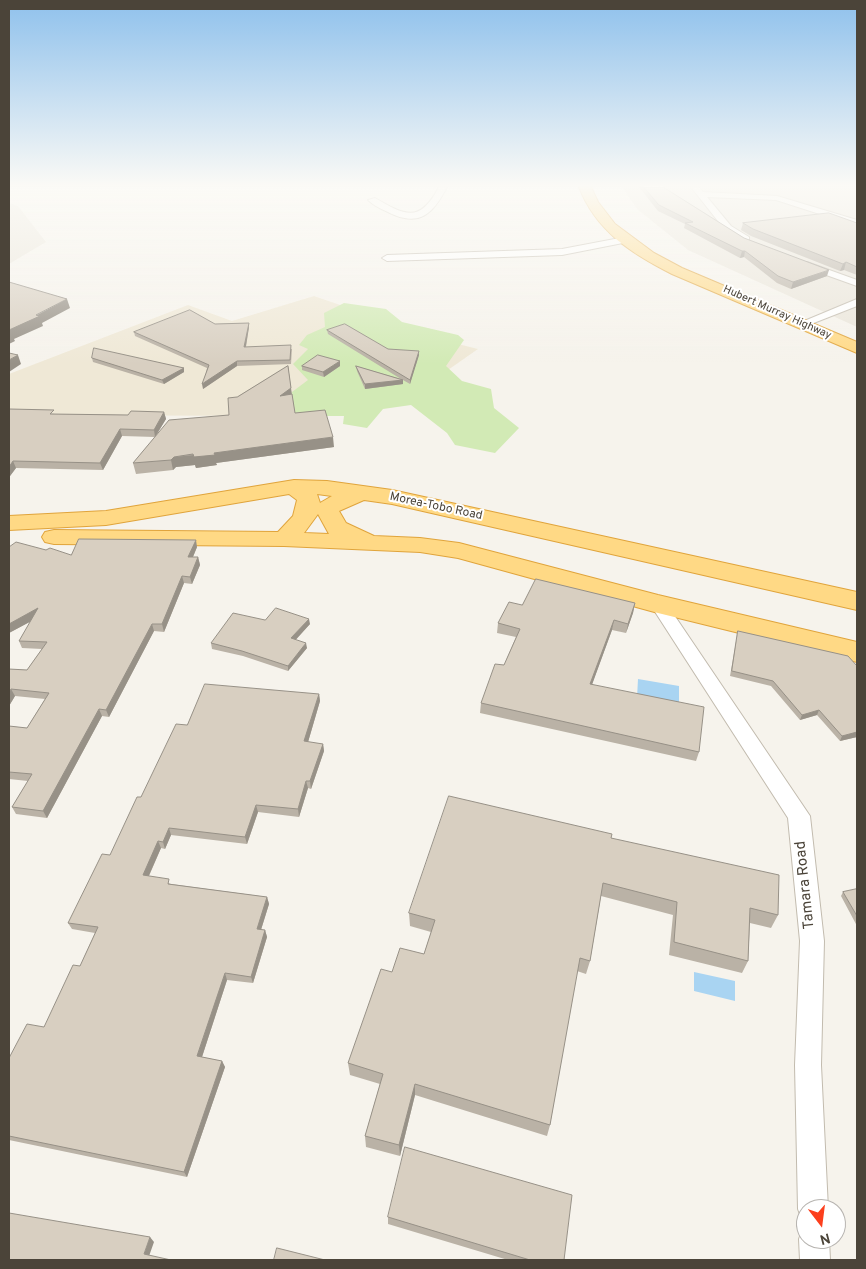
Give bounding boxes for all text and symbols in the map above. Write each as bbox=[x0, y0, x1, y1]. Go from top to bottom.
street label: Hubert Murray Highway bbox=[721, 283, 833, 343]
street label: Morea-Tobo Road bbox=[388, 490, 484, 524]
street label: Tamara Road bbox=[792, 840, 820, 930]
north arrow bbox=[796, 1199, 846, 1249]
text: N bbox=[818, 1228, 832, 1248]

